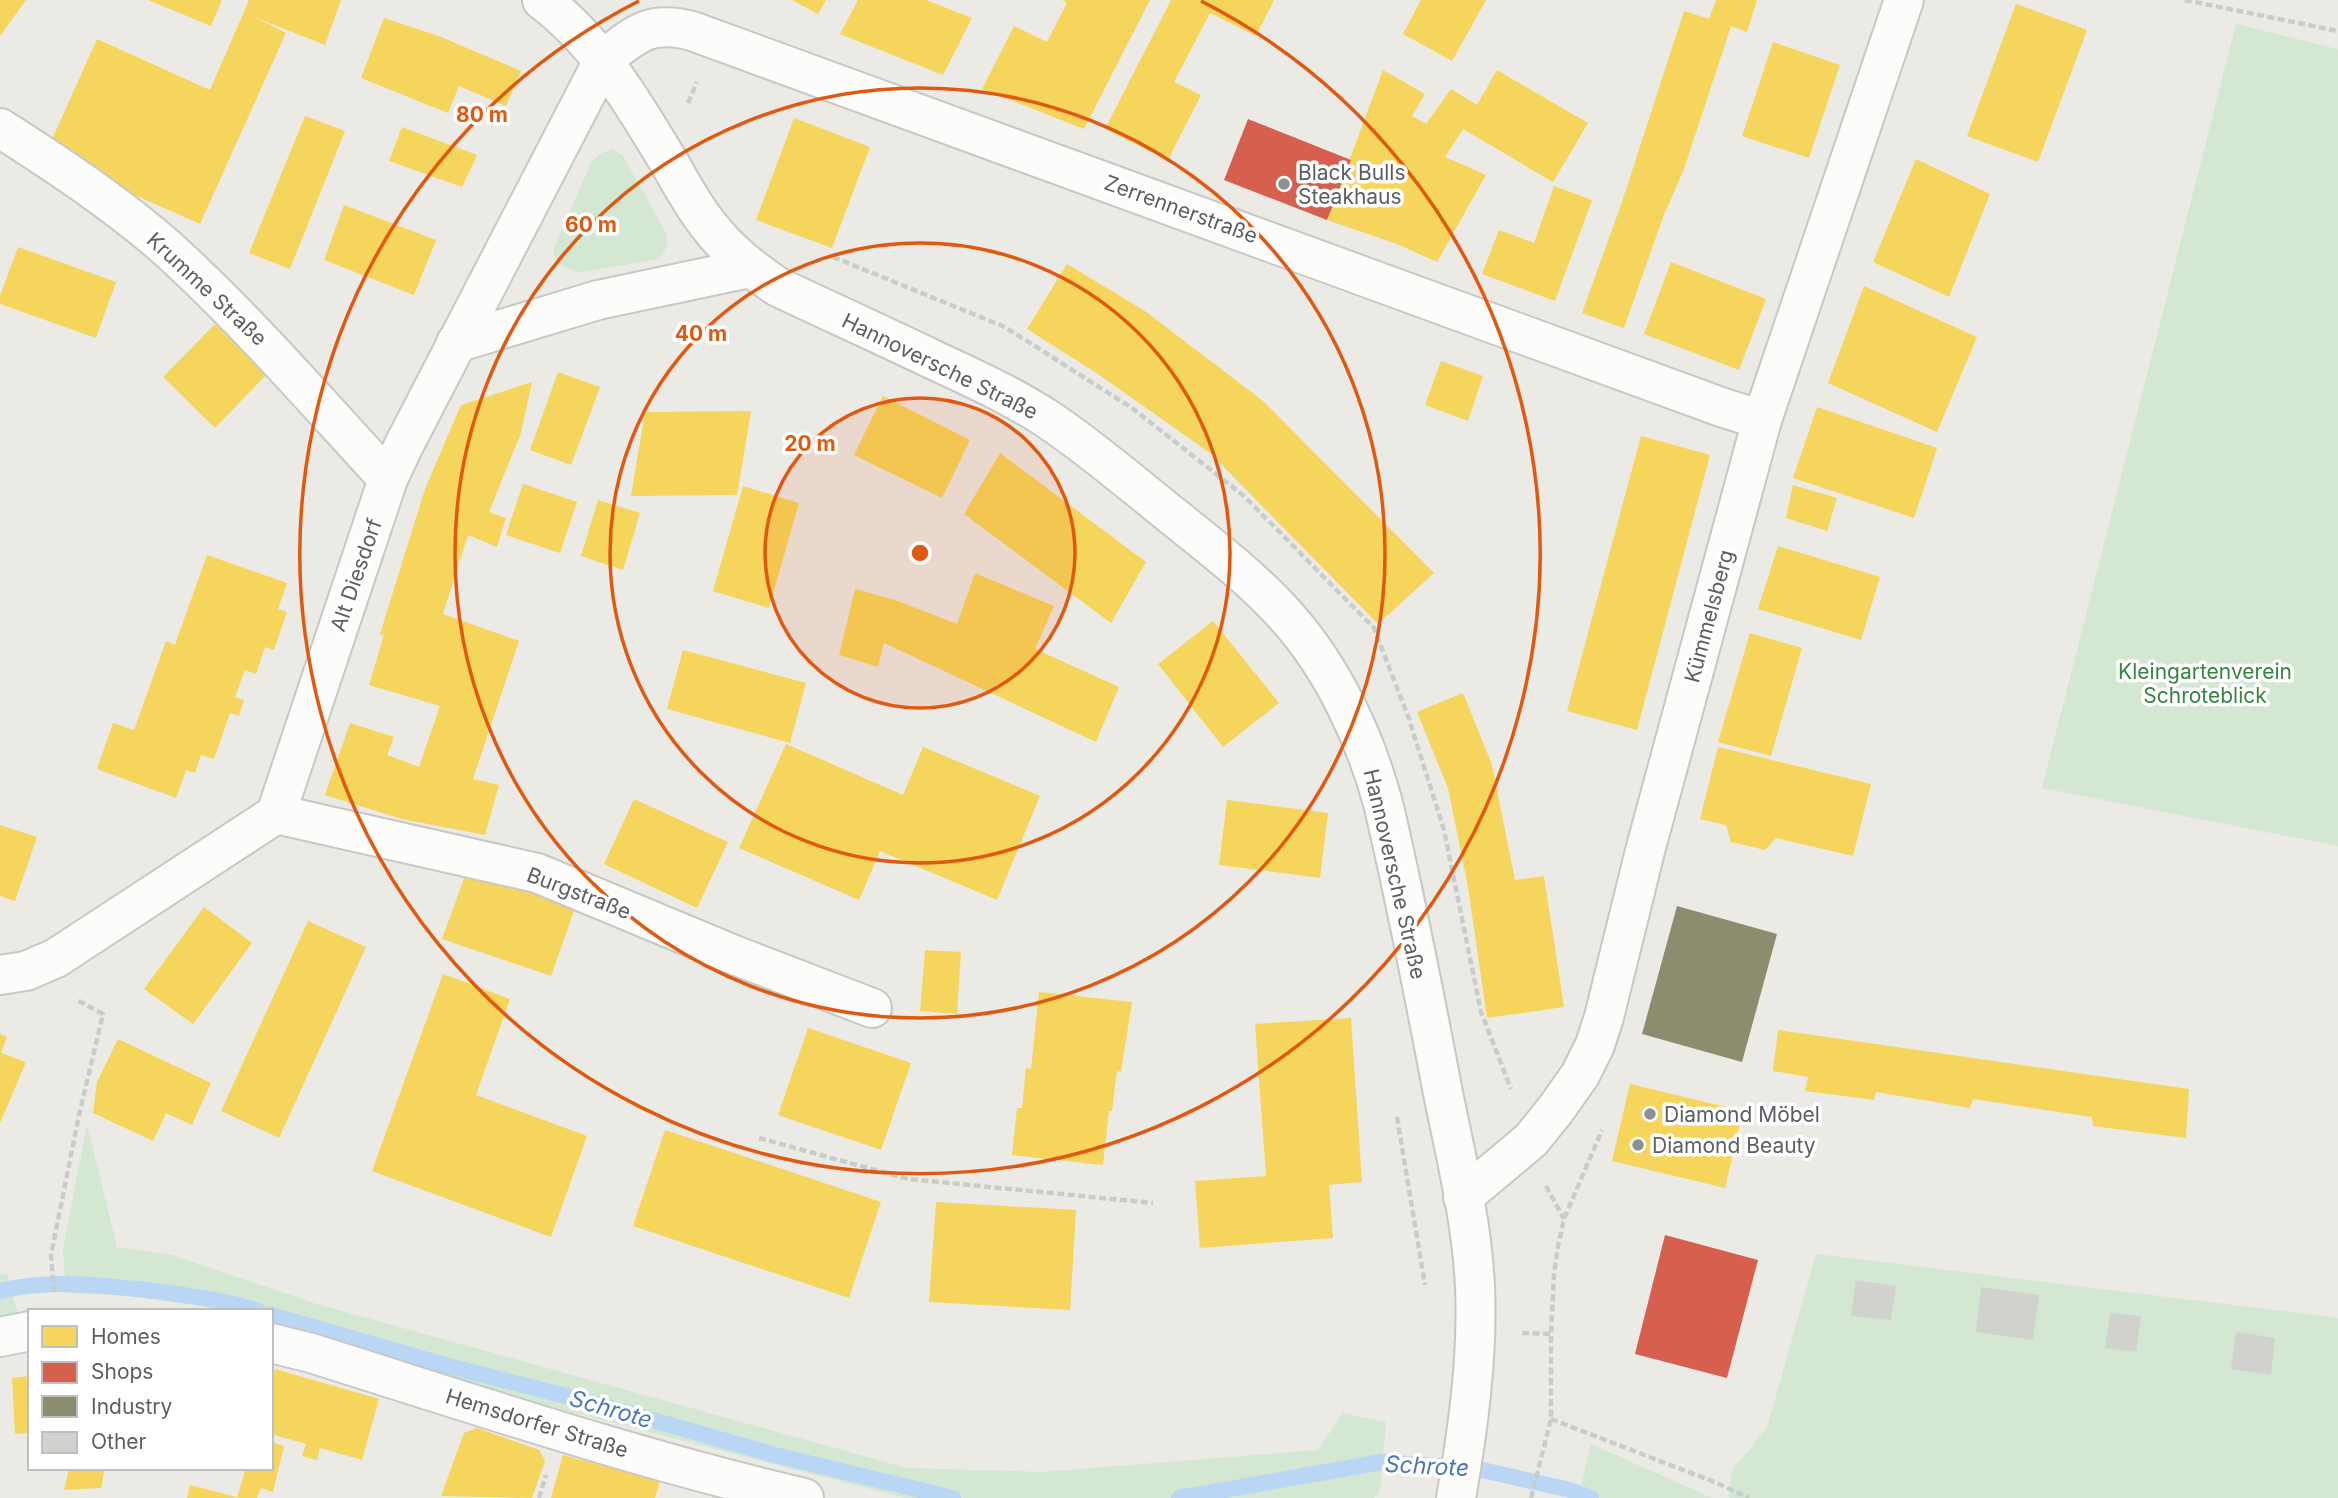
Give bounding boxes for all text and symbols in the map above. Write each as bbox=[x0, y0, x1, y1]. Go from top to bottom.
text: 80 m bbox=[456, 102, 508, 127]
place label: Black Bulls Steakhaus bbox=[1298, 160, 1405, 209]
street label: Zerrennerstraße bbox=[1101, 170, 1261, 248]
marker: Black Bulls Steakhaus bbox=[1276, 176, 1292, 192]
text: 60 m bbox=[565, 212, 617, 237]
street label: Krumme Straße bbox=[142, 227, 272, 351]
street label: Hannoversche Straße bbox=[838, 308, 1042, 424]
text: 40 m bbox=[675, 321, 727, 346]
text: 20 m bbox=[784, 431, 836, 456]
street label: Alt Diesdorf bbox=[325, 515, 387, 635]
centre of rings bbox=[908, 541, 932, 565]
street label: Kümmelsberg bbox=[1679, 547, 1739, 685]
park label: Kleingartenverein Schroteblick bbox=[2118, 659, 2292, 708]
street label: Hannoversche Straße bbox=[1359, 767, 1431, 981]
street label: Burgstraße bbox=[523, 862, 635, 924]
place label: Diamond Möbel bbox=[1664, 1102, 1820, 1127]
marker: Diamond Möbel bbox=[1642, 1106, 1658, 1122]
place label: Diamond Beauty bbox=[1652, 1133, 1816, 1158]
marker: Diamond Beauty bbox=[1630, 1137, 1646, 1153]
legend bbox=[28, 1309, 273, 1470]
text: Homes bbox=[91, 1324, 161, 1349]
text: Shops bbox=[91, 1359, 153, 1384]
street label: Hemsdorfer Straße bbox=[443, 1383, 631, 1463]
water label: Schrote bbox=[567, 1384, 655, 1434]
text: Industry bbox=[91, 1394, 173, 1419]
text: Other bbox=[91, 1429, 147, 1454]
water label: Schrote bbox=[1384, 1450, 1470, 1482]

